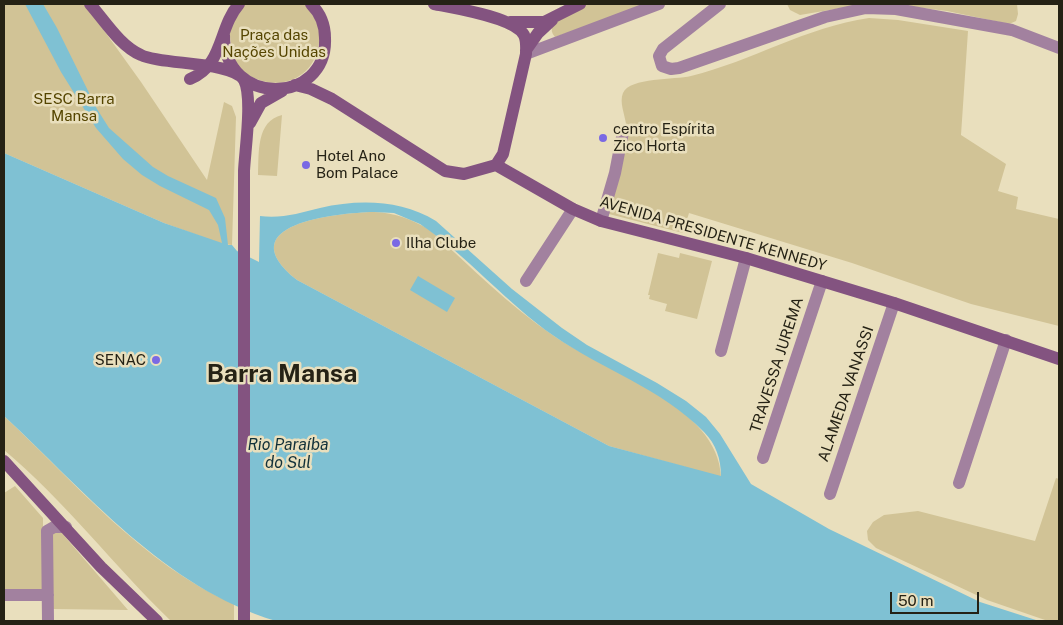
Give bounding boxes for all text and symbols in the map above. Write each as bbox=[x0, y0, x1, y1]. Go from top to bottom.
park label: Praça das Nações Unidas bbox=[222, 26, 326, 61]
park label: SESC Barra Mansa bbox=[33, 90, 115, 125]
place label: centro Espírita Zico Horta bbox=[613, 120, 715, 155]
marker: centro Espírita Zico Horta bbox=[597, 132, 609, 144]
place label: Hotel Ano Bom Palace bbox=[316, 147, 398, 182]
marker: Hotel Ano Bom Palace bbox=[300, 159, 312, 171]
street label: AVENIDA PRESIDENTE KENNEDY bbox=[598, 193, 828, 275]
place label: Ilha Clube bbox=[406, 234, 476, 252]
marker: Ilha Clube bbox=[390, 237, 402, 249]
street label: TRAVESSA JUREMA bbox=[747, 295, 807, 435]
street label: ALAMEDA VANASSI bbox=[814, 324, 878, 464]
place label: SENAC bbox=[95, 351, 146, 369]
marker: SENAC bbox=[150, 354, 162, 366]
district label: Barra Mansa bbox=[207, 359, 357, 389]
water label: Rio Paraíba do Sul bbox=[248, 435, 328, 473]
scale bar bbox=[893, 582, 982, 614]
text: 50 m bbox=[898, 592, 933, 609]

